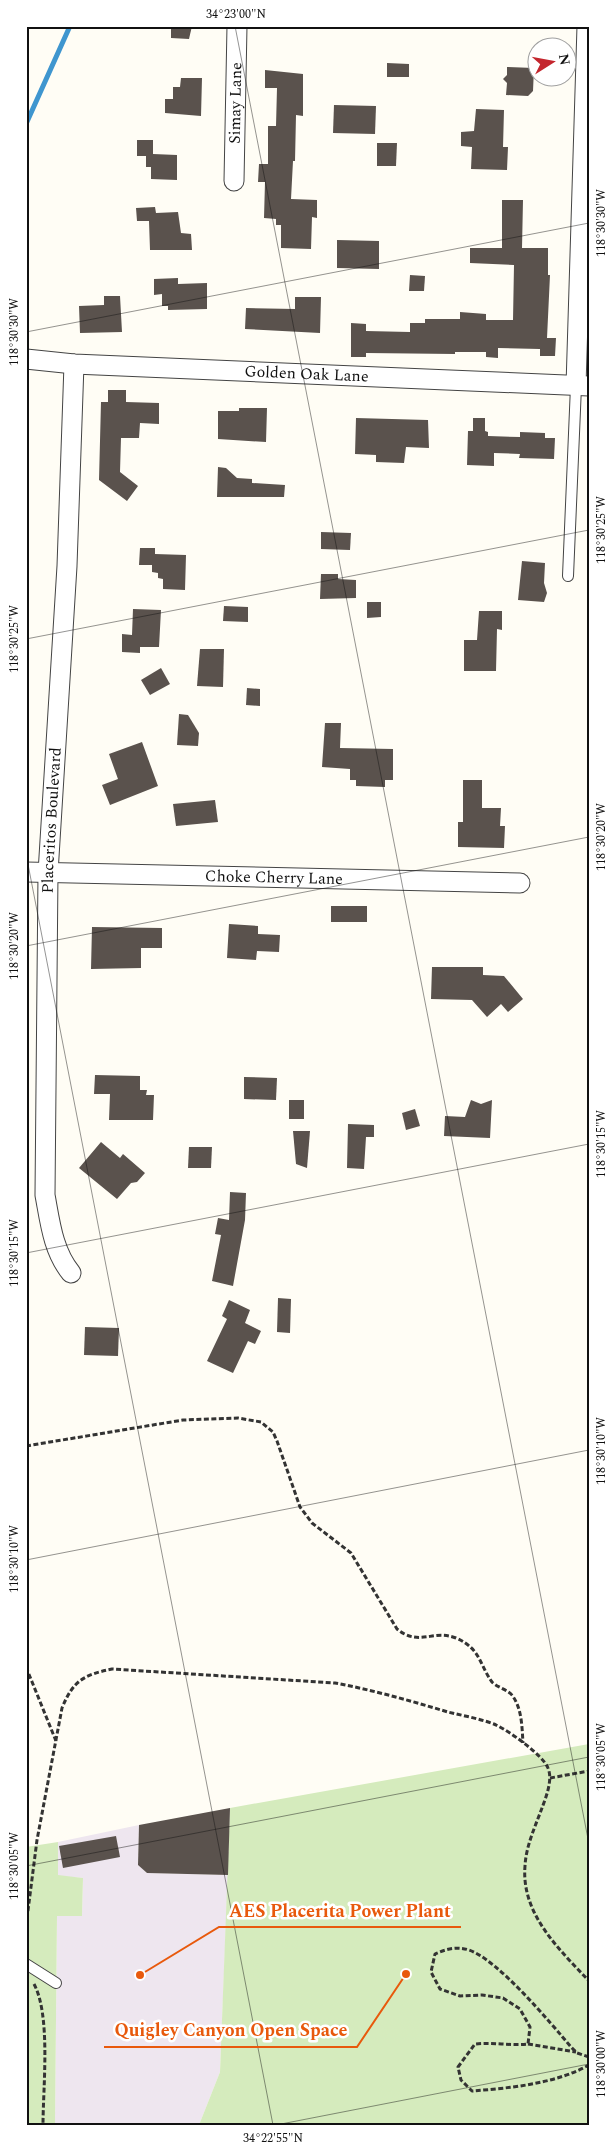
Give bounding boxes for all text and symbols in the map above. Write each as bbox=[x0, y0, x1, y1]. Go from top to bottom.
text: 34°23'00"N bbox=[206, 5, 266, 24]
north arrow bbox=[528, 38, 578, 88]
text: N bbox=[553, 52, 576, 67]
street label: Simay Lane bbox=[223, 62, 248, 144]
text: 118°30'30"W bbox=[592, 189, 611, 257]
text: 118°30'30"W bbox=[5, 298, 24, 366]
street label: Golden Oak Lane bbox=[244, 359, 369, 389]
text: 118°30'25"W bbox=[592, 496, 611, 564]
text: 118°30'25"W bbox=[5, 605, 24, 673]
street label: Placeritos Boulevard bbox=[36, 746, 68, 894]
text: 118°30'20"W bbox=[592, 803, 611, 871]
street label: Choke Cherry Lane bbox=[205, 864, 343, 891]
text: 118°30'20"W bbox=[5, 912, 24, 980]
text: 118°30'15"W bbox=[592, 1110, 611, 1178]
text: 118°30'15"W bbox=[5, 1219, 24, 1287]
text: 118°30'10"W bbox=[592, 1417, 611, 1485]
text: 118°30'10"W bbox=[5, 1525, 24, 1593]
text: 118°30'05"W bbox=[592, 1723, 611, 1791]
text: 118°30'05"W bbox=[5, 1832, 24, 1900]
callout: AES Placerita Power Plant bbox=[219, 1894, 461, 1927]
text: AES Placerita Power Plant bbox=[229, 1898, 451, 1925]
callout: Quigley Canyon Open Space bbox=[104, 2014, 357, 2047]
text: Quigley Canyon Open Space bbox=[114, 2017, 348, 2044]
text: 118°30'00"W bbox=[592, 2030, 611, 2098]
text: 34°22'55"N bbox=[243, 2129, 303, 2148]

